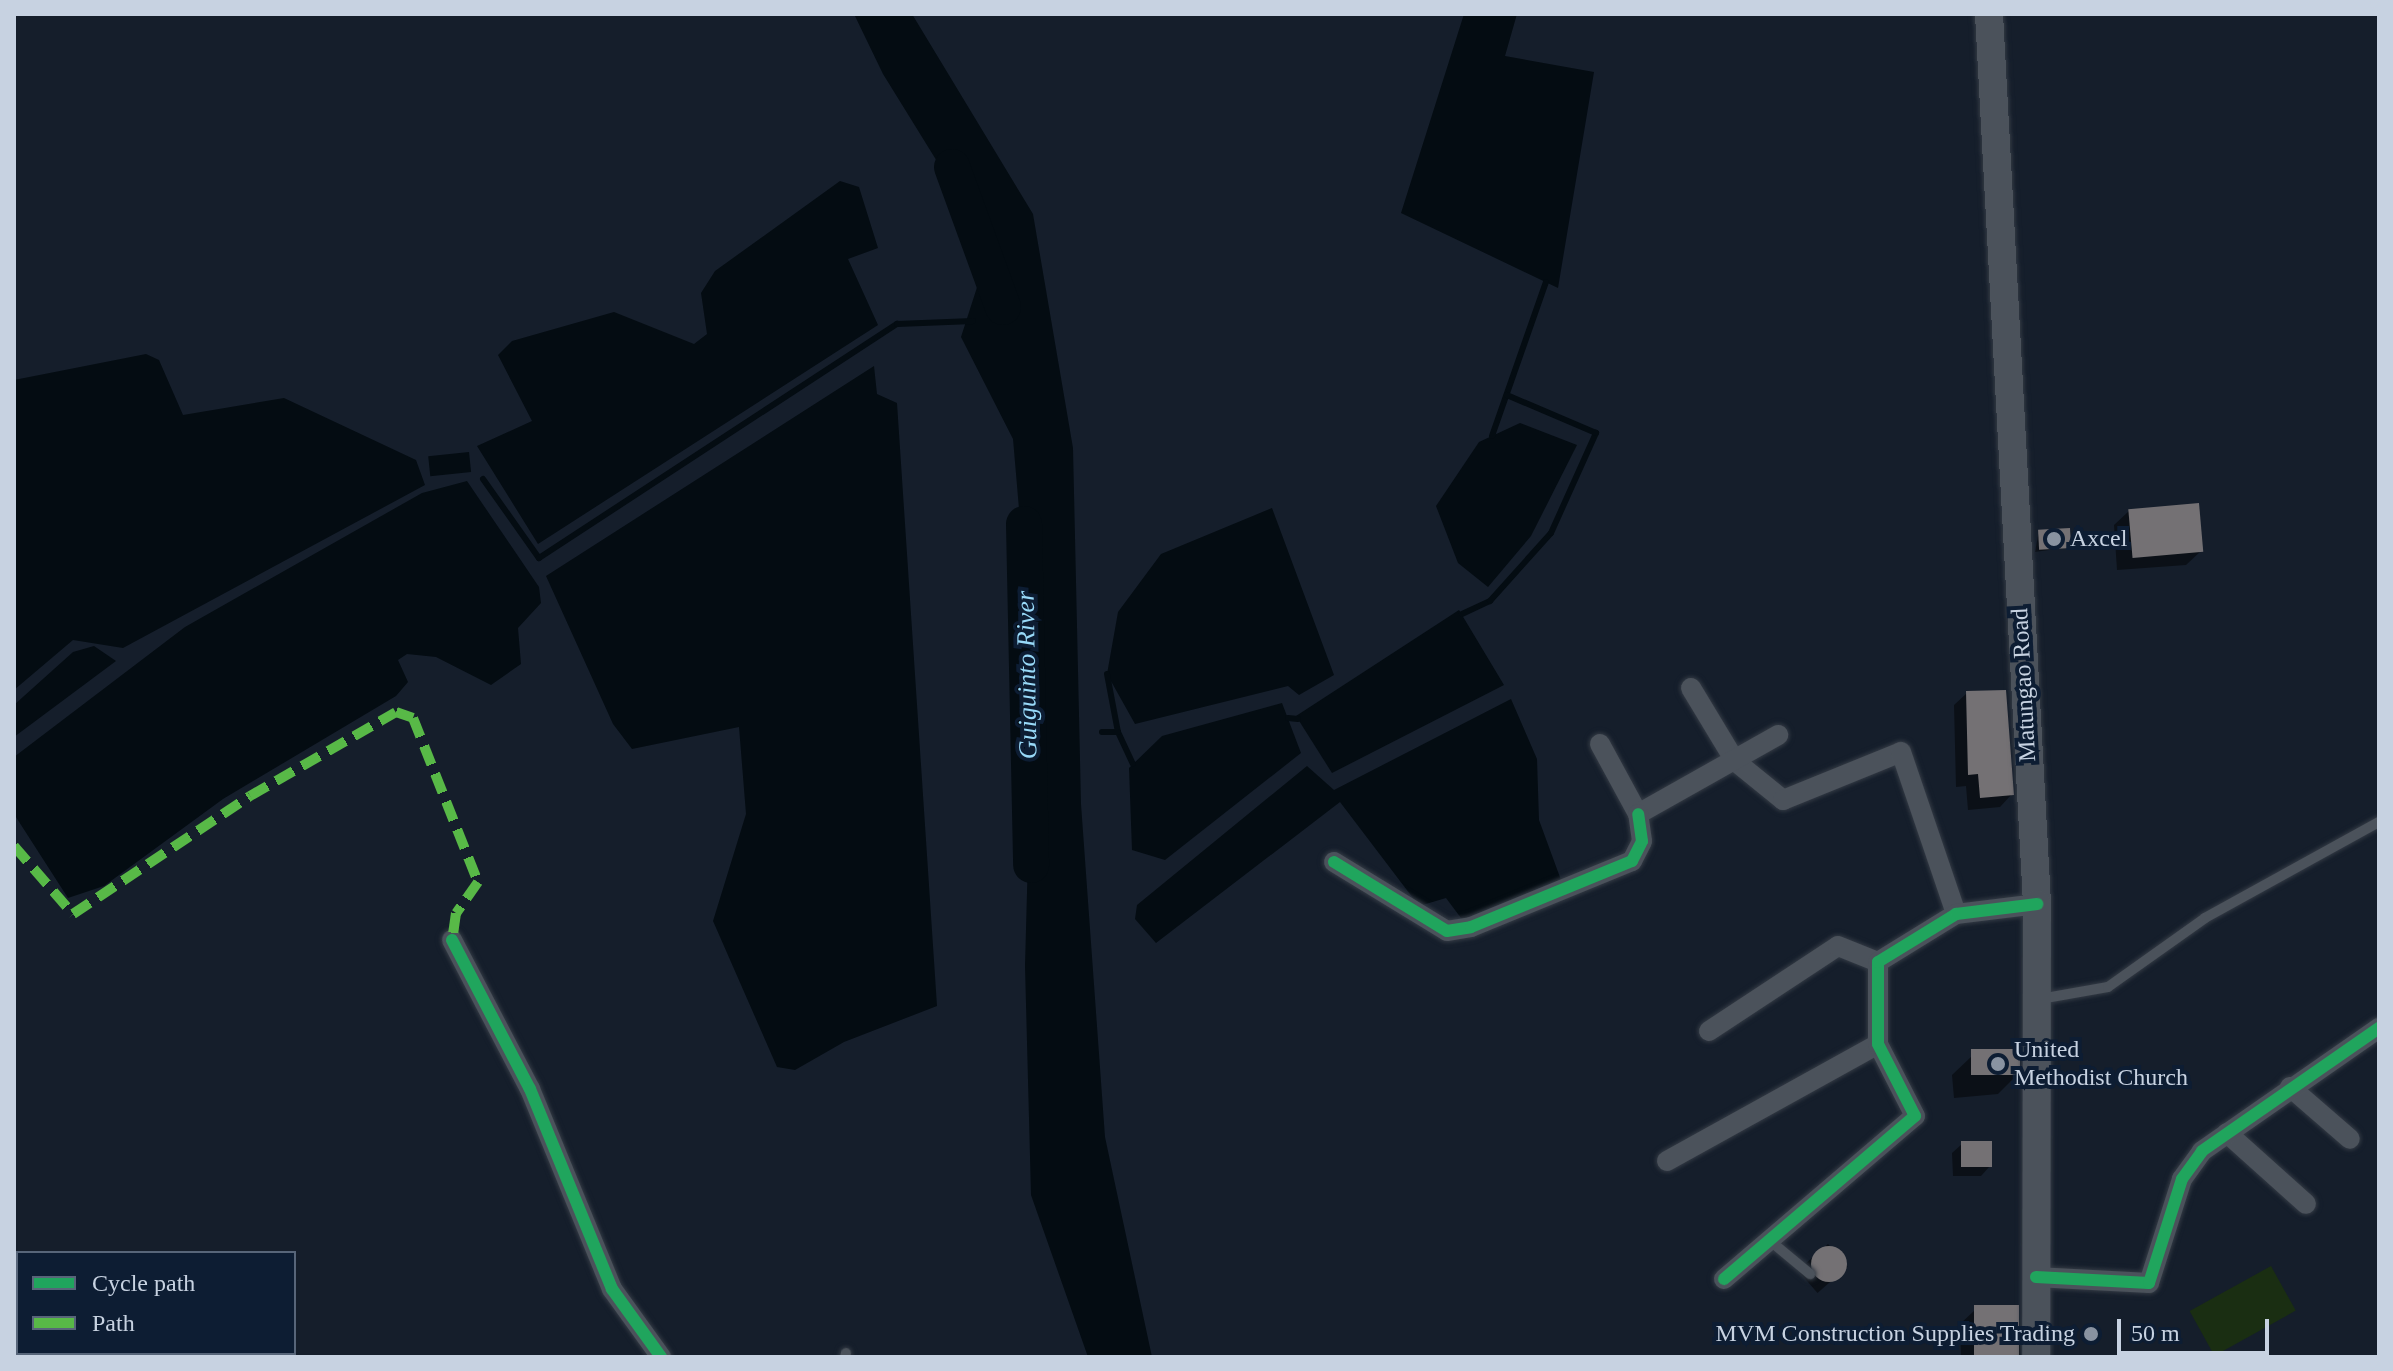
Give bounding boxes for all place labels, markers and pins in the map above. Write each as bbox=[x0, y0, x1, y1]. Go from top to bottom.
place label: Axcel bbox=[2070, 525, 2127, 553]
marker: Axcel bbox=[2045, 530, 2063, 548]
place label: United Methodist Church bbox=[2014, 1036, 2188, 1092]
marker: United Methodist Church bbox=[1989, 1055, 2007, 1073]
place label: MVM Construction Supplies Trading bbox=[1715, 1320, 2075, 1348]
marker: MVM Construction Supplies Trading bbox=[2082, 1325, 2100, 1343]

